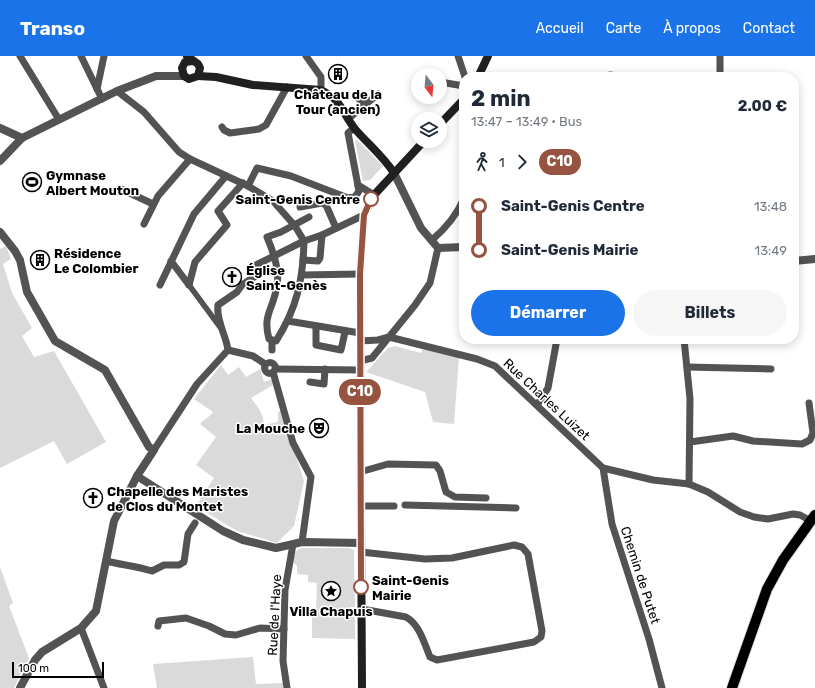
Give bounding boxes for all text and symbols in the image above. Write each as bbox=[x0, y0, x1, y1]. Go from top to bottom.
text: Transo bbox=[20, 17, 85, 40]
text: Accueil bbox=[536, 20, 584, 37]
text: Carte bbox=[606, 20, 641, 37]
text: À propos bbox=[663, 20, 721, 37]
text: Contact bbox=[743, 20, 795, 37]
building icon: Château de la Tour (ancien) bbox=[327, 63, 349, 85]
north arrow bbox=[411, 68, 447, 104]
map controls bbox=[411, 68, 447, 148]
text: 2 min bbox=[471, 85, 531, 112]
place label: Château de la Tour (ancien) bbox=[294, 87, 382, 117]
text: 2.00 € bbox=[738, 97, 787, 115]
button: layers bbox=[411, 112, 447, 148]
text: 13:47 – 13:49 · Bus bbox=[471, 114, 582, 129]
icon: walk bbox=[471, 151, 493, 173]
icon: forward bbox=[511, 151, 533, 173]
text: C10 bbox=[547, 153, 573, 170]
text: 1 bbox=[499, 155, 505, 170]
place label: Gymnase Albert Mouton bbox=[46, 168, 139, 198]
sports icon: Gymnase Albert Mouton bbox=[21, 171, 43, 193]
marker: Saint-Genis Centre bbox=[363, 191, 379, 207]
place label: Saint-Genis Centre bbox=[236, 192, 360, 207]
text: Saint-Genis Centre bbox=[501, 197, 645, 215]
text: 13:48 bbox=[754, 199, 787, 214]
text: Saint-Genis Mairie bbox=[501, 241, 638, 259]
text: 13:49 bbox=[755, 243, 787, 258]
place label: Résidence Le Colombier bbox=[54, 246, 138, 276]
building icon: Résidence Le Colombier bbox=[29, 249, 51, 271]
place label: Église Saint-Genès bbox=[246, 263, 327, 293]
church icon: Église Saint-Genès bbox=[221, 266, 243, 288]
button: Démarrer bbox=[471, 290, 625, 336]
button: Billets bbox=[633, 290, 787, 336]
street label: Rue Charles Luizet bbox=[500, 355, 593, 443]
line badge: C10 bbox=[337, 379, 383, 405]
text: C10 bbox=[347, 383, 373, 400]
theatre icon: La Mouche bbox=[308, 417, 330, 439]
place label: La Mouche bbox=[236, 421, 305, 436]
place label: Chapelle des Maristes de Clos du Montet bbox=[107, 484, 248, 514]
church icon: Chapelle des Maristes de Clos du Montet bbox=[82, 487, 104, 509]
street label: Chemin de Putet bbox=[618, 525, 663, 626]
place label: Saint-Genis Mairie bbox=[372, 573, 449, 603]
street label: Rue de l'Haye bbox=[265, 574, 284, 656]
marker: Saint-Genis Mairie bbox=[353, 579, 369, 595]
place icon: Villa Chapuis bbox=[320, 580, 342, 602]
place label: Villa Chapuis bbox=[289, 604, 373, 619]
scale bar bbox=[12, 660, 104, 679]
text: 100 m bbox=[18, 662, 49, 675]

